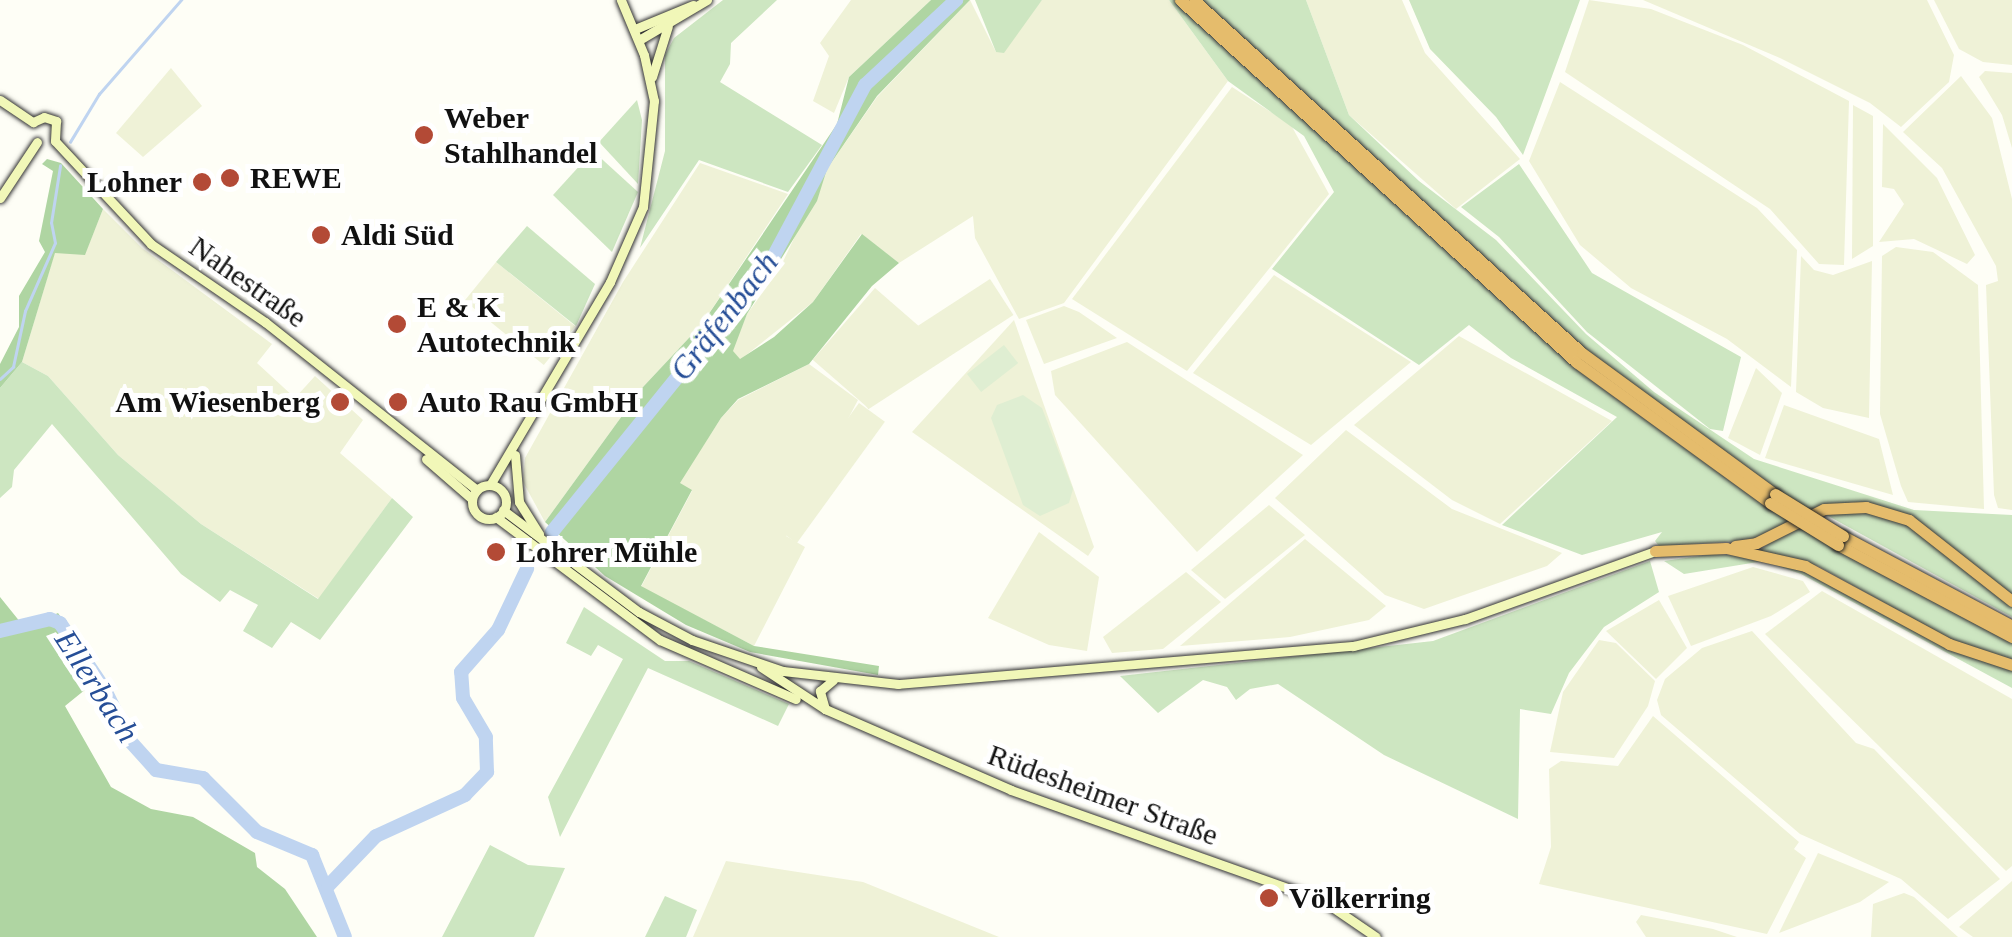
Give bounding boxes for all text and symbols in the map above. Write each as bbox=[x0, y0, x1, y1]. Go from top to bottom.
place label: Weber Stahlhandel bbox=[444, 100, 597, 170]
marker: Weber Stahlhandel bbox=[413, 124, 435, 146]
place label: REWE bbox=[250, 160, 342, 196]
place label: Lohner bbox=[87, 164, 182, 200]
marker: REWE bbox=[219, 167, 241, 189]
marker: Lohner bbox=[191, 171, 213, 193]
place label: Aldi Süd bbox=[341, 217, 454, 253]
marker: Aldi Süd bbox=[310, 224, 332, 246]
street label: Nahestraße bbox=[182, 229, 314, 335]
water label: Gräfenbach bbox=[662, 244, 786, 388]
place label: E & K Autotechnik bbox=[417, 289, 575, 360]
marker: E & K Autotechnik bbox=[386, 313, 408, 335]
place label: Am Wiesenberg bbox=[115, 384, 320, 420]
place label: Auto Rau GmbH bbox=[418, 384, 638, 420]
marker: Am Wiesenberg bbox=[329, 391, 351, 413]
marker: Auto Rau GmbH bbox=[387, 391, 409, 413]
place label: Lohrer Mühle bbox=[516, 534, 698, 570]
marker: Lohrer Mühle bbox=[485, 541, 507, 563]
water label: Ellerbach bbox=[47, 623, 147, 749]
street label: Rüdesheimer Straße bbox=[983, 737, 1223, 853]
place label: Völkerring bbox=[1289, 880, 1431, 916]
marker: Völkerring bbox=[1258, 887, 1280, 909]

